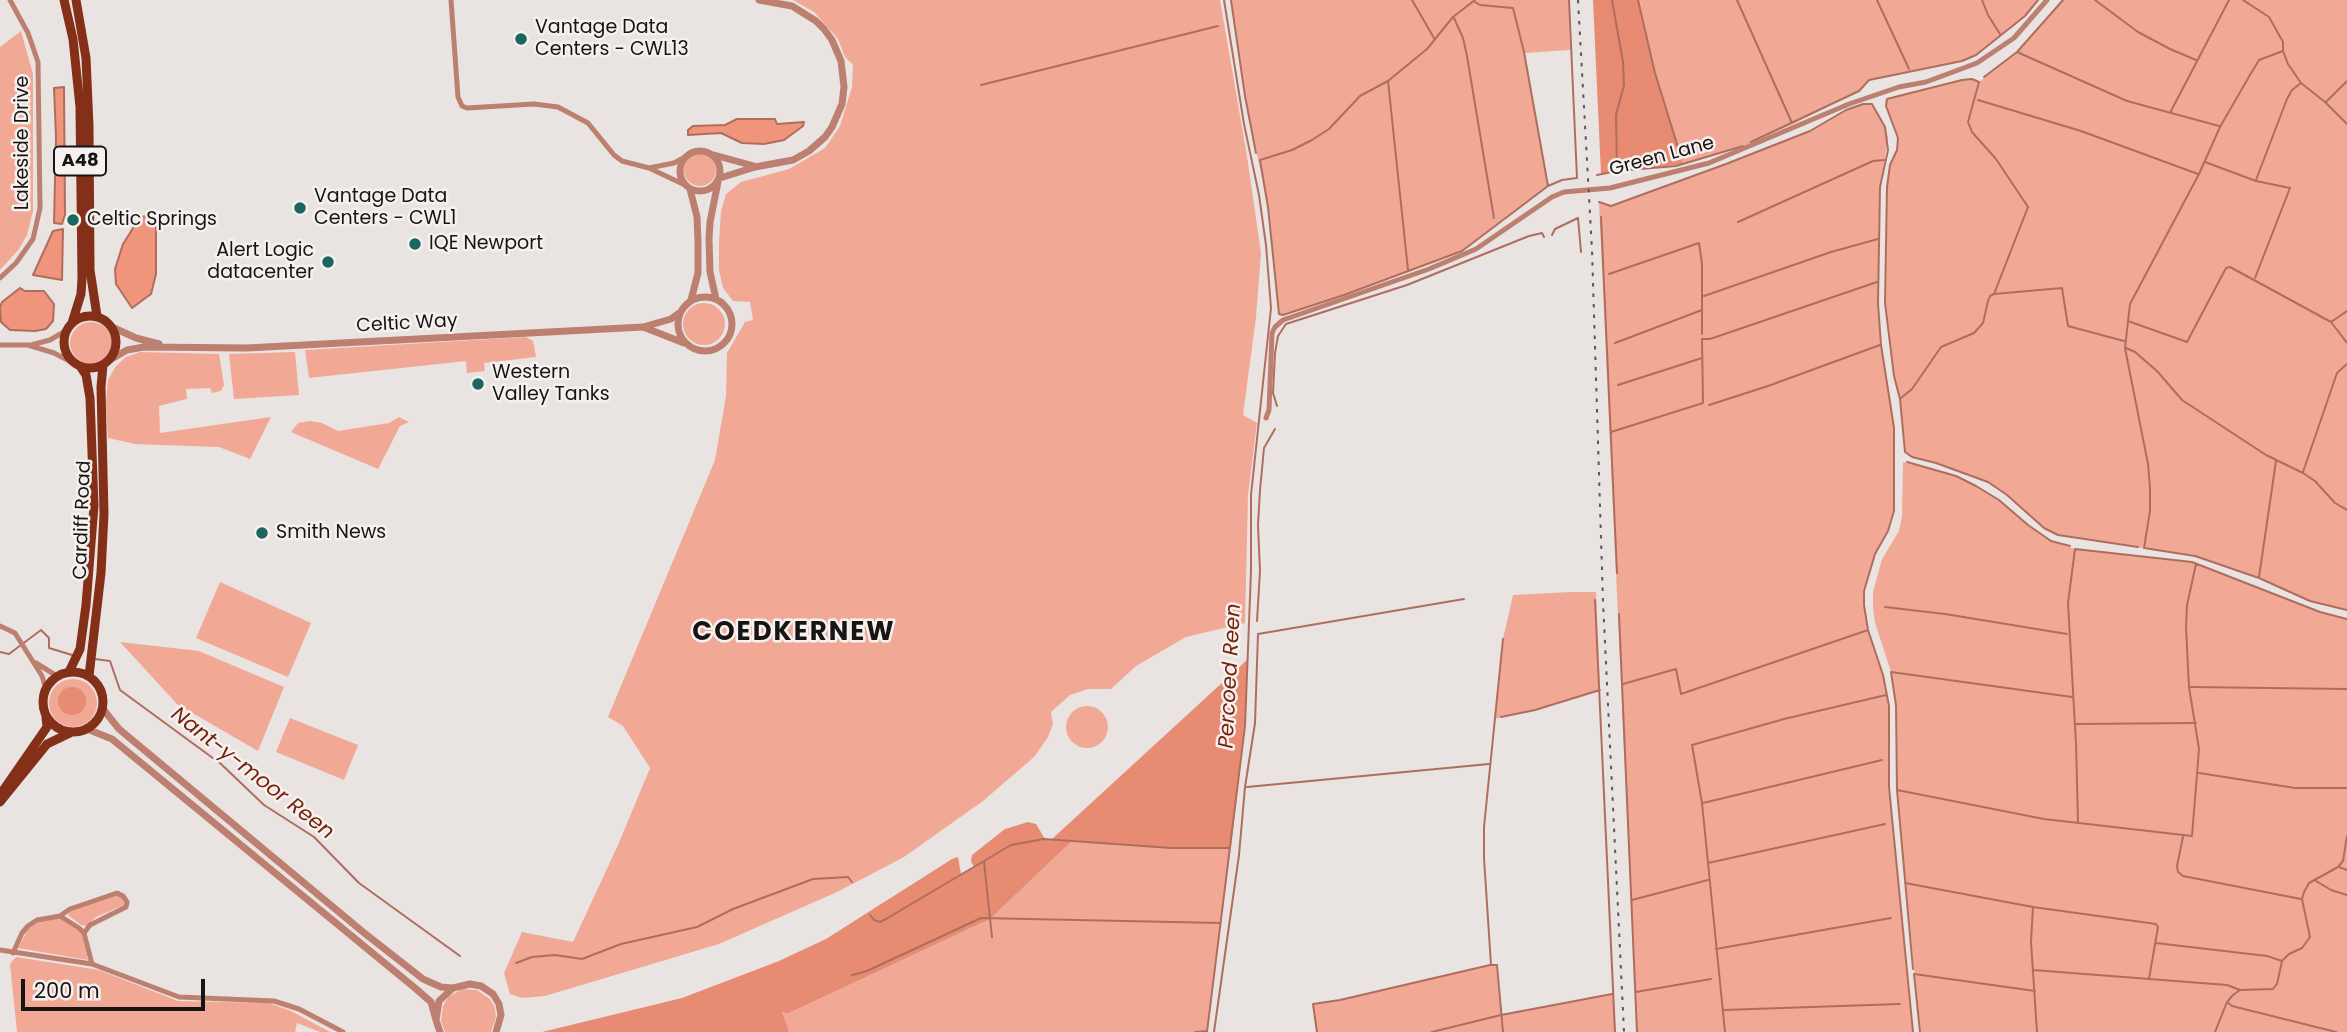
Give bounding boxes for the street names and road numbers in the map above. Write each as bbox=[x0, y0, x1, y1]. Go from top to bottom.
street label: Lakeside Drive bbox=[12, 76, 34, 210]
street label: Green Lane bbox=[1607, 132, 1717, 182]
road number: A48 bbox=[54, 146, 106, 176]
street label: Celtic Way bbox=[356, 310, 458, 338]
street label: Cardiff Road bbox=[70, 460, 96, 580]

